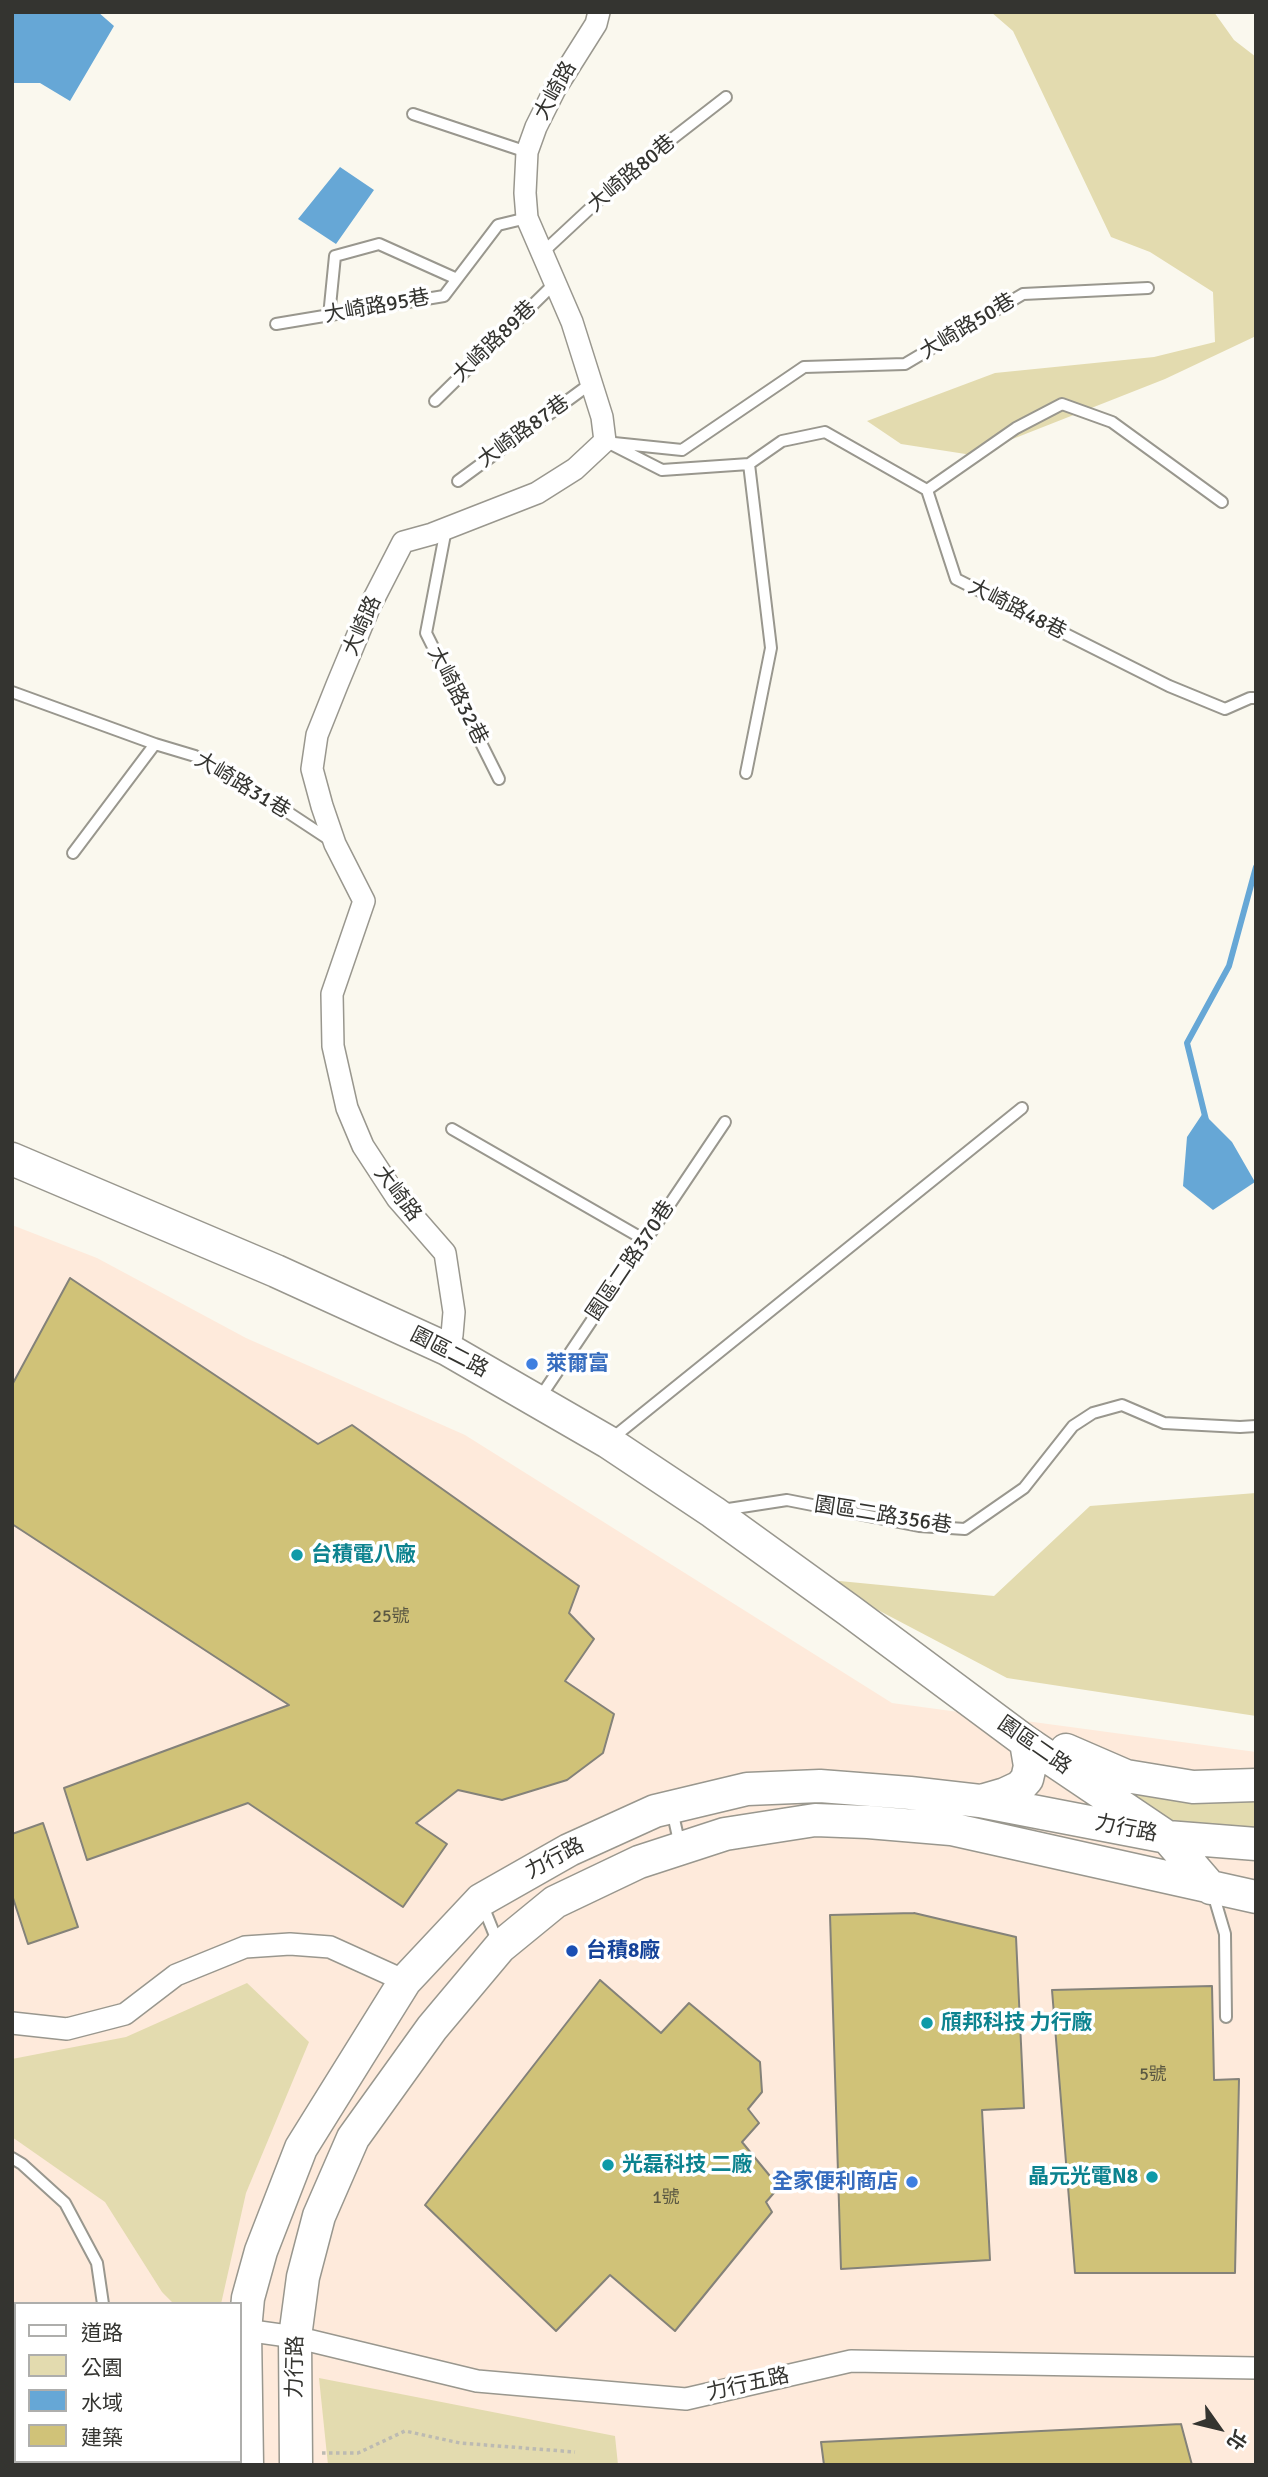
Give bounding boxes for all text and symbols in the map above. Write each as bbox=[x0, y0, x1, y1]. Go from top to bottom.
street label: 大崎路 bbox=[530, 57, 582, 125]
street label: 大崎路80巷 bbox=[583, 130, 681, 218]
street label: 大崎路95巷 bbox=[322, 285, 432, 329]
street label: 大崎路50巷 bbox=[916, 289, 1020, 365]
street label: 大崎路89巷 bbox=[448, 296, 542, 388]
street label: 大崎路87巷 bbox=[473, 390, 575, 474]
street label: 大崎路48巷 bbox=[964, 575, 1070, 645]
street label: 大崎路 bbox=[339, 592, 387, 660]
street label: 大崎路32巷 bbox=[422, 643, 492, 749]
street label: 大崎路31巷 bbox=[190, 748, 294, 824]
street label: 大崎路 bbox=[368, 1161, 426, 1227]
street label: 園區二路370巷 bbox=[582, 1196, 680, 1326]
street label: 園區二路 bbox=[406, 1323, 492, 1383]
place label: 萊爾富 bbox=[546, 1351, 609, 1377]
marker: 萊爾富 bbox=[524, 1356, 540, 1372]
street label: 園區二路356巷 bbox=[812, 1493, 954, 1539]
place label: 台積電八廠 bbox=[311, 1542, 416, 1568]
marker: 台積電八廠 bbox=[289, 1547, 305, 1563]
house number: 25號 bbox=[372, 1606, 410, 1628]
street label: 園區二路 bbox=[992, 1712, 1076, 1780]
street label: 力行路 bbox=[1093, 1811, 1159, 1847]
street label: 力行路 bbox=[521, 1833, 589, 1885]
place label: 台積8廠 bbox=[586, 1938, 660, 1964]
marker: 台積8廠 bbox=[564, 1943, 580, 1959]
place label: 頎邦科技 力行廠 bbox=[941, 2010, 1093, 2036]
marker: 頎邦科技 力行廠 bbox=[919, 2015, 935, 2031]
house number: 5號 bbox=[1139, 2064, 1167, 2086]
place label: 光磊科技 二廠 bbox=[622, 2152, 753, 2178]
marker: 光磊科技 二廠 bbox=[600, 2157, 616, 2173]
place label: 晶元光電N8 bbox=[1028, 2164, 1138, 2190]
place label: 全家便利商店 bbox=[772, 2169, 898, 2195]
marker: 晶元光電N8 bbox=[1144, 2169, 1160, 2185]
marker: 全家便利商店 bbox=[904, 2174, 920, 2190]
house number: 1號 bbox=[652, 2187, 680, 2209]
legend bbox=[14, 2302, 242, 2463]
text: 道路 bbox=[81, 2320, 123, 2346]
street label: 力行路 bbox=[283, 2335, 309, 2399]
text: 公園 bbox=[81, 2355, 123, 2381]
street label: 力行五路 bbox=[704, 2363, 792, 2407]
text: 水域 bbox=[81, 2390, 123, 2416]
north arrow bbox=[1184, 2393, 1254, 2463]
text: 建築 bbox=[81, 2425, 123, 2451]
text: 北 bbox=[1221, 2425, 1252, 2454]

